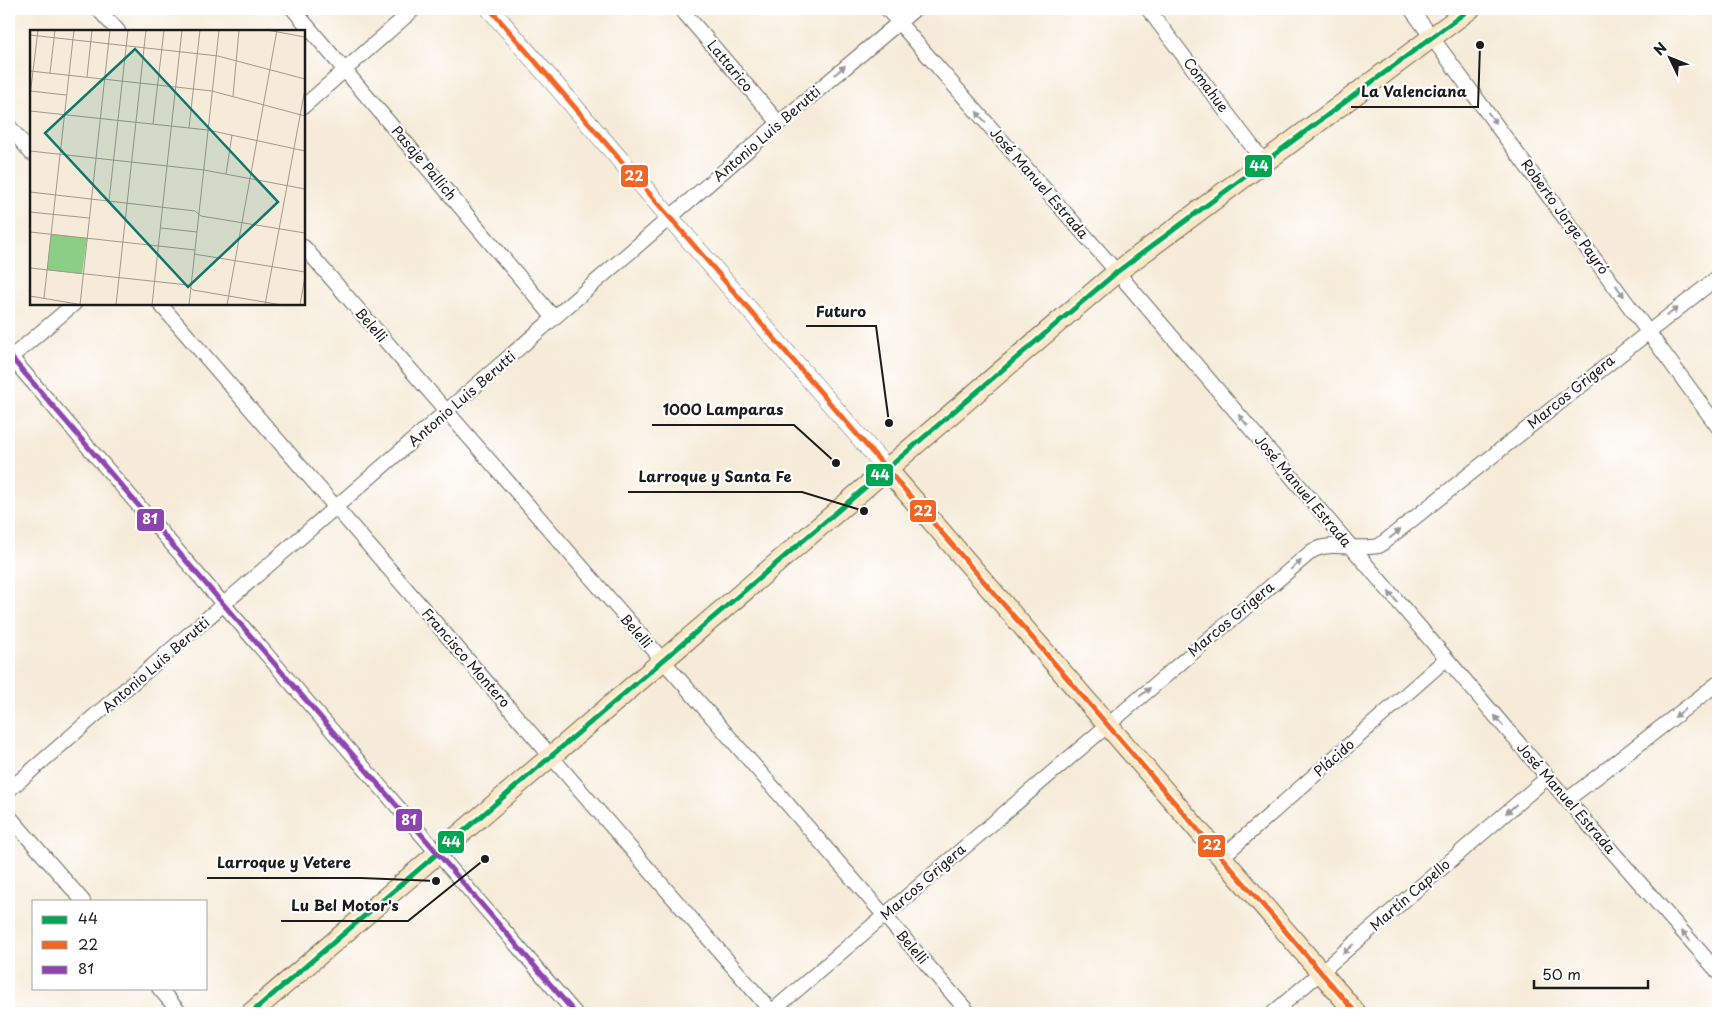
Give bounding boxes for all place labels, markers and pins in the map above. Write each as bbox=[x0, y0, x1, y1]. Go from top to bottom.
callout: La Valenciana bbox=[1351, 77, 1478, 107]
callout: Futuro bbox=[806, 296, 876, 326]
callout: 1000 Lamparas bbox=[652, 395, 794, 425]
callout: Larroque y Santa Fe bbox=[628, 462, 802, 492]
callout: Larroque y Vetere bbox=[207, 848, 361, 878]
callout: Lu Bel Motor's bbox=[281, 891, 408, 921]

